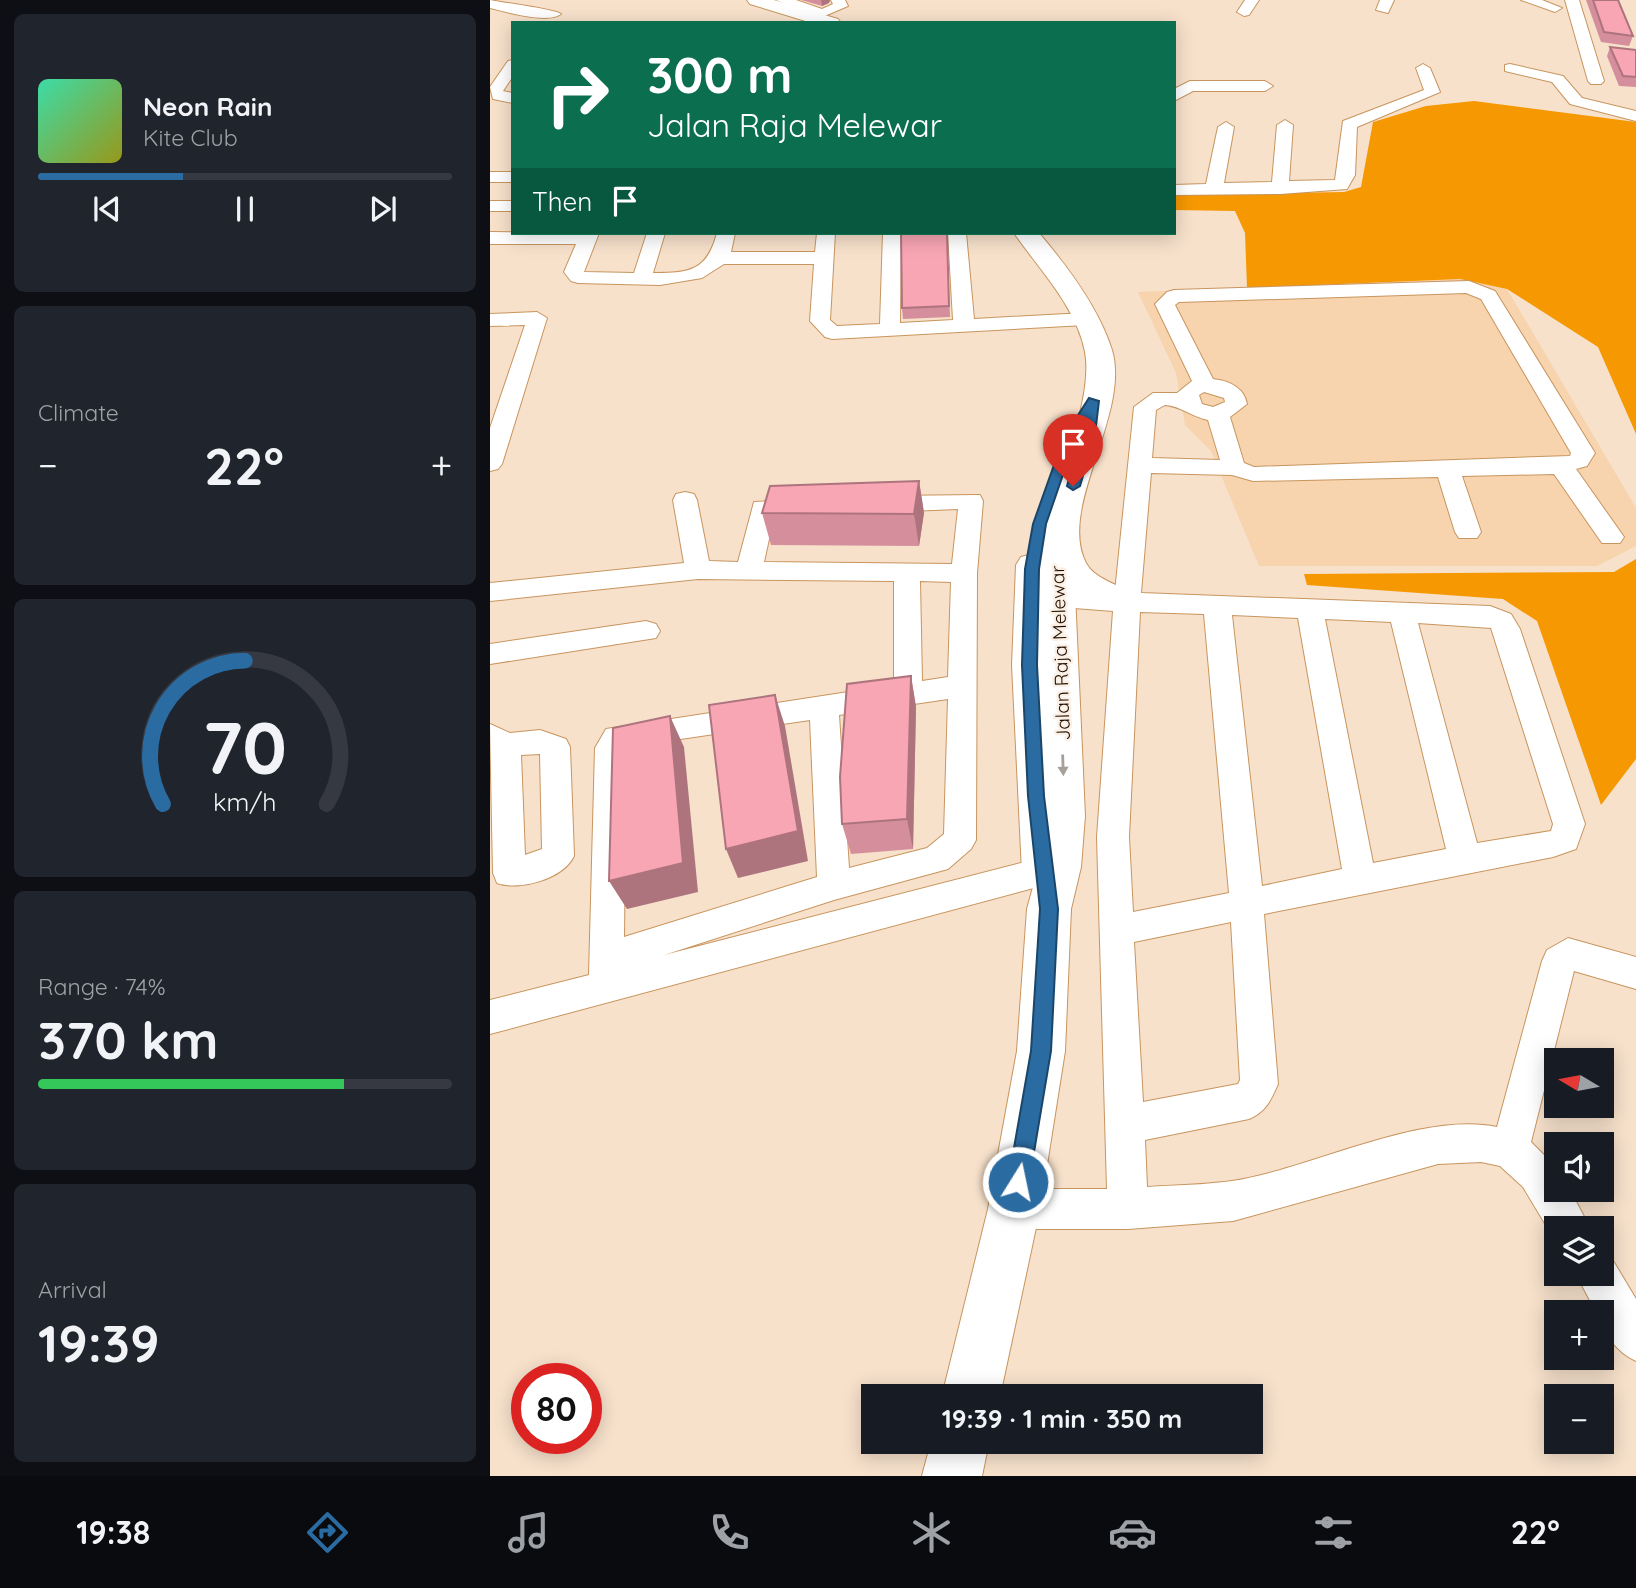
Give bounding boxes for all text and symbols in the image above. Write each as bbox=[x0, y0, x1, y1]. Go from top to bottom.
text: 300 m bbox=[647, 44, 792, 105]
icon: right bbox=[532, 49, 623, 140]
text: Neon Rain bbox=[143, 90, 272, 123]
text: Jalan Raja Melewar bbox=[647, 105, 942, 145]
text: Kite Club bbox=[143, 123, 238, 152]
icon: arrive bbox=[606, 182, 644, 220]
text: Then bbox=[532, 185, 592, 218]
icon: previous bbox=[88, 190, 126, 228]
icon: pause bbox=[226, 190, 264, 228]
icon: next bbox=[364, 190, 402, 228]
text: Climate bbox=[38, 398, 119, 427]
pin bbox=[1043, 414, 1103, 486]
icon: arrive bbox=[1054, 425, 1092, 463]
text: 22° bbox=[204, 433, 284, 498]
text: − bbox=[38, 441, 58, 489]
text: + bbox=[431, 441, 452, 489]
street label: Jalan Raja Melewar bbox=[1045, 564, 1075, 741]
text: 70 bbox=[203, 701, 287, 792]
one-way arrow bbox=[1058, 754, 1069, 776]
text: km/h bbox=[213, 786, 277, 817]
text: Range · 74% bbox=[38, 972, 166, 1001]
text: 370 km bbox=[38, 1007, 219, 1072]
north arrow bbox=[1544, 1048, 1614, 1118]
map controls bbox=[1544, 1048, 1614, 1454]
button: sound bbox=[1544, 1132, 1614, 1202]
position arrow bbox=[981, 1145, 1055, 1219]
button: layers bbox=[1544, 1216, 1614, 1286]
text: Arrival bbox=[38, 1275, 107, 1304]
button: + bbox=[1544, 1300, 1614, 1370]
text: 19:39 bbox=[38, 1310, 159, 1375]
speed limit sign: 80 bbox=[511, 1363, 602, 1454]
button: − bbox=[1544, 1384, 1614, 1454]
text: 19:39 · 1 min · 350 m bbox=[942, 1402, 1182, 1435]
icon: directions bbox=[303, 1508, 352, 1557]
icon: music bbox=[504, 1508, 553, 1557]
icon: phone bbox=[705, 1508, 754, 1557]
icon: climate bbox=[907, 1508, 956, 1557]
icon: car bbox=[1108, 1508, 1157, 1557]
icon: filters bbox=[1309, 1508, 1358, 1557]
text: 19:38 bbox=[76, 1512, 150, 1552]
text: 22° bbox=[1511, 1512, 1560, 1552]

